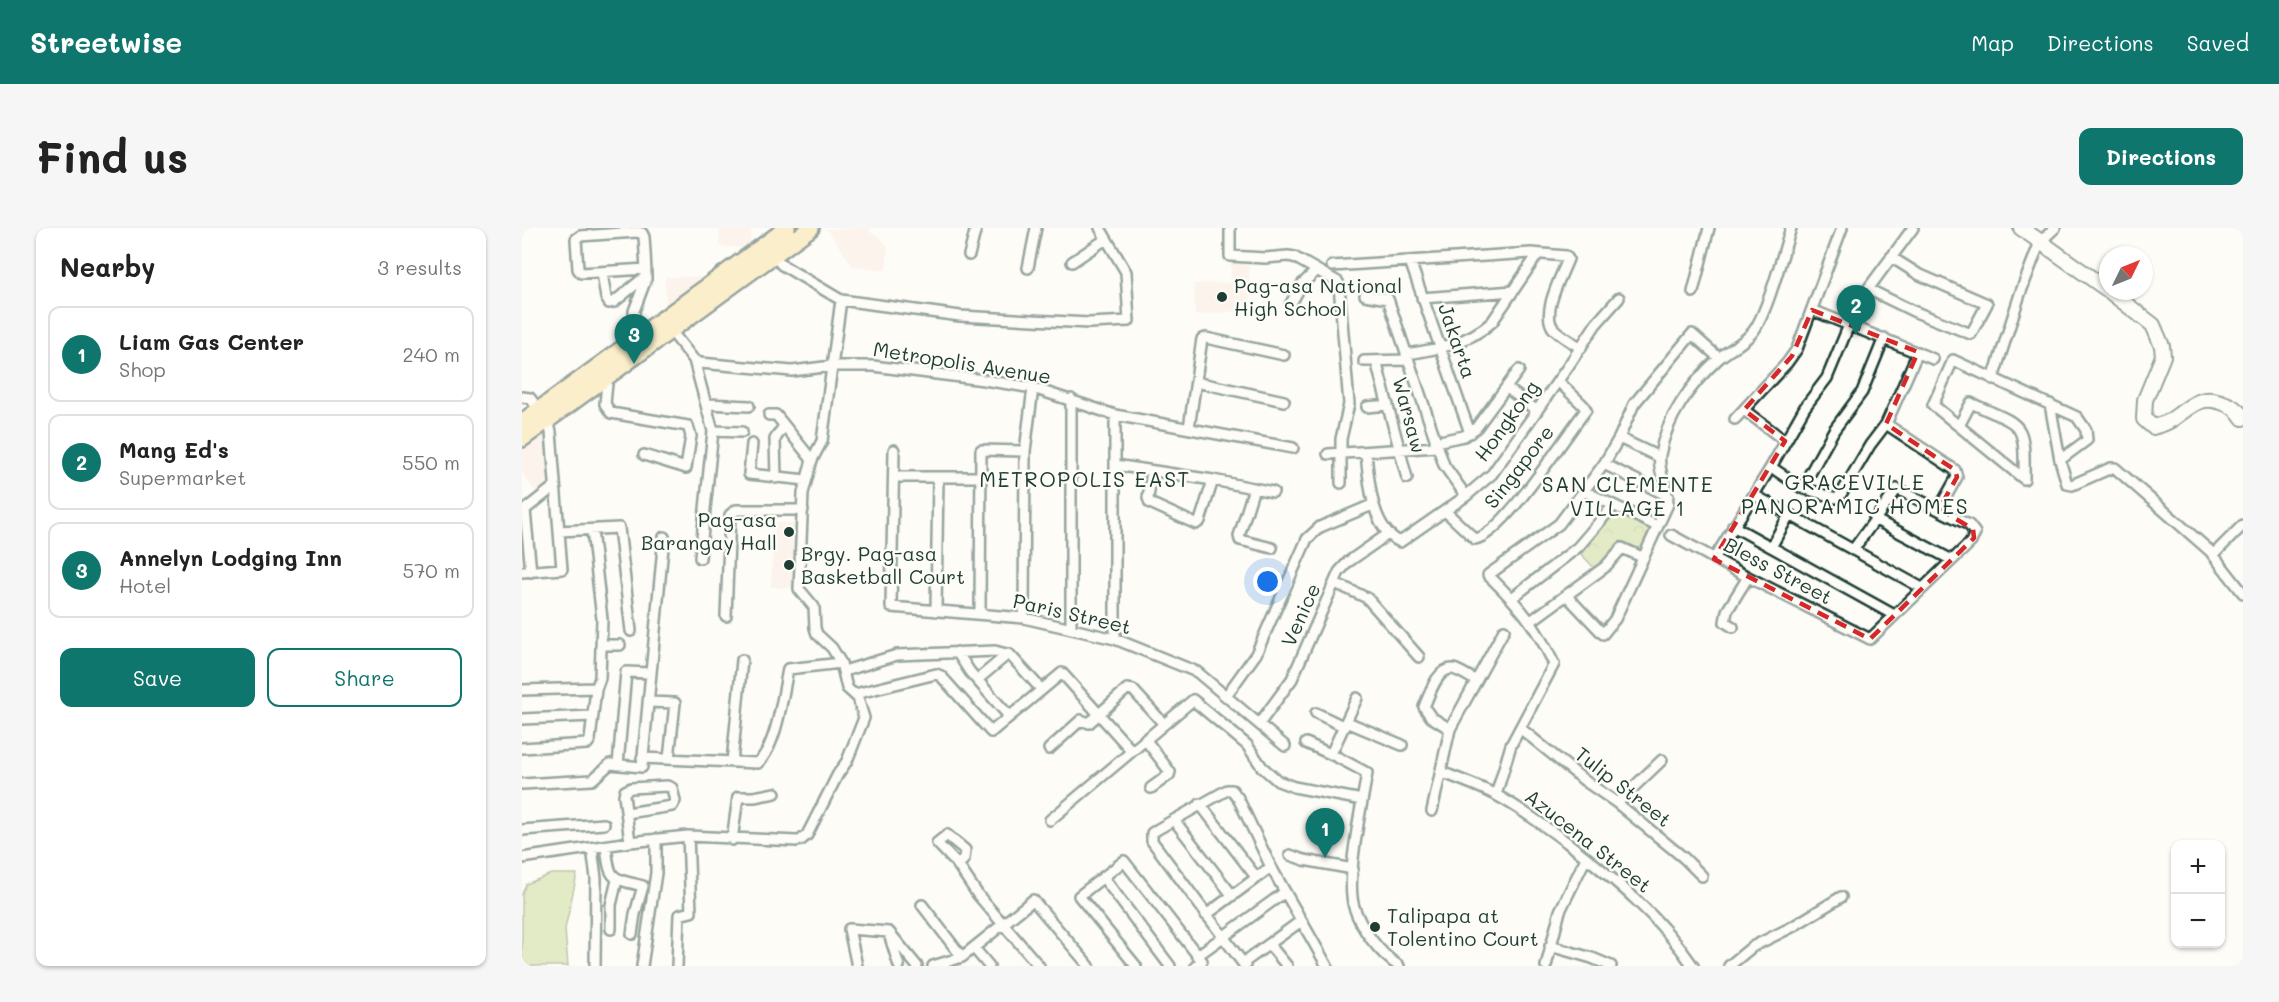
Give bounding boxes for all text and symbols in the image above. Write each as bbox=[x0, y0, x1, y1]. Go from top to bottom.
text: Streetwise bbox=[30, 24, 182, 60]
text: Map bbox=[1971, 29, 2014, 56]
text: Directions bbox=[2047, 29, 2154, 56]
text: Saved bbox=[2187, 29, 2249, 56]
button: Directions bbox=[2079, 128, 2243, 185]
text: Find us bbox=[36, 129, 188, 184]
north arrow bbox=[2099, 246, 2153, 300]
text: Nearby bbox=[60, 250, 155, 284]
text: 3 results bbox=[377, 254, 462, 280]
place label: Pag-asa National High School bbox=[1234, 272, 1402, 321]
pin: 2 bbox=[1836, 285, 1876, 335]
marker: Pag-asa National High School bbox=[1215, 290, 1229, 304]
street label: Jakarta bbox=[1433, 300, 1483, 382]
pin: 3 bbox=[614, 314, 654, 364]
text: Liam Gas Center bbox=[119, 327, 304, 356]
street label: Metropolis Avenue bbox=[871, 335, 1053, 389]
text: 1 bbox=[77, 341, 86, 367]
text: 240 m bbox=[402, 341, 460, 367]
text: Shop bbox=[119, 356, 166, 382]
street label: Warsaw bbox=[1387, 374, 1433, 456]
street label: Hongkong bbox=[1468, 375, 1544, 466]
street label: Singapore bbox=[1477, 419, 1559, 513]
text: Mang Ed's bbox=[119, 435, 229, 464]
text: 2 bbox=[76, 449, 87, 475]
text: 550 m bbox=[402, 449, 460, 475]
text: Supermarket bbox=[119, 464, 246, 490]
district label: METROPOLIS EAST bbox=[979, 465, 1191, 492]
district label: GRACEVILLE PANORAMIC HOMES bbox=[1741, 468, 1969, 519]
district label: SAN CLEMENTE VILLAGE 1 bbox=[1542, 470, 1714, 521]
place label: Pag-asa Barangay Hall bbox=[641, 506, 777, 555]
marker: Pag-asa Barangay Hall bbox=[782, 525, 796, 539]
street label: Bless Street bbox=[1720, 531, 1837, 610]
place label: Brgy. Pag-asa Basketball Court bbox=[801, 540, 965, 589]
text: Annelyn Lodging Inn bbox=[119, 543, 342, 572]
text: 3 bbox=[76, 557, 88, 583]
text: 570 m bbox=[403, 557, 460, 583]
marker: Brgy. Pag-asa Basketball Court bbox=[782, 558, 796, 572]
your location bbox=[1253, 567, 1282, 596]
text: Hotel bbox=[119, 572, 171, 598]
street label: Venice bbox=[1275, 579, 1326, 650]
street label: Paris Street bbox=[1011, 587, 1134, 639]
button: Save bbox=[60, 648, 255, 707]
button: Share bbox=[267, 648, 462, 707]
street label: Tulip Street bbox=[1570, 740, 1677, 832]
street label: Azucena Street bbox=[1520, 783, 1657, 898]
pin: 1 bbox=[1306, 808, 1344, 858]
map controls bbox=[2171, 840, 2225, 948]
button: + bbox=[2171, 840, 2225, 894]
button: − bbox=[2171, 894, 2225, 948]
place label: Talipapa at Tolentino Court bbox=[1387, 902, 1539, 951]
marker: Talipapa at Tolentino Court bbox=[1368, 920, 1382, 934]

